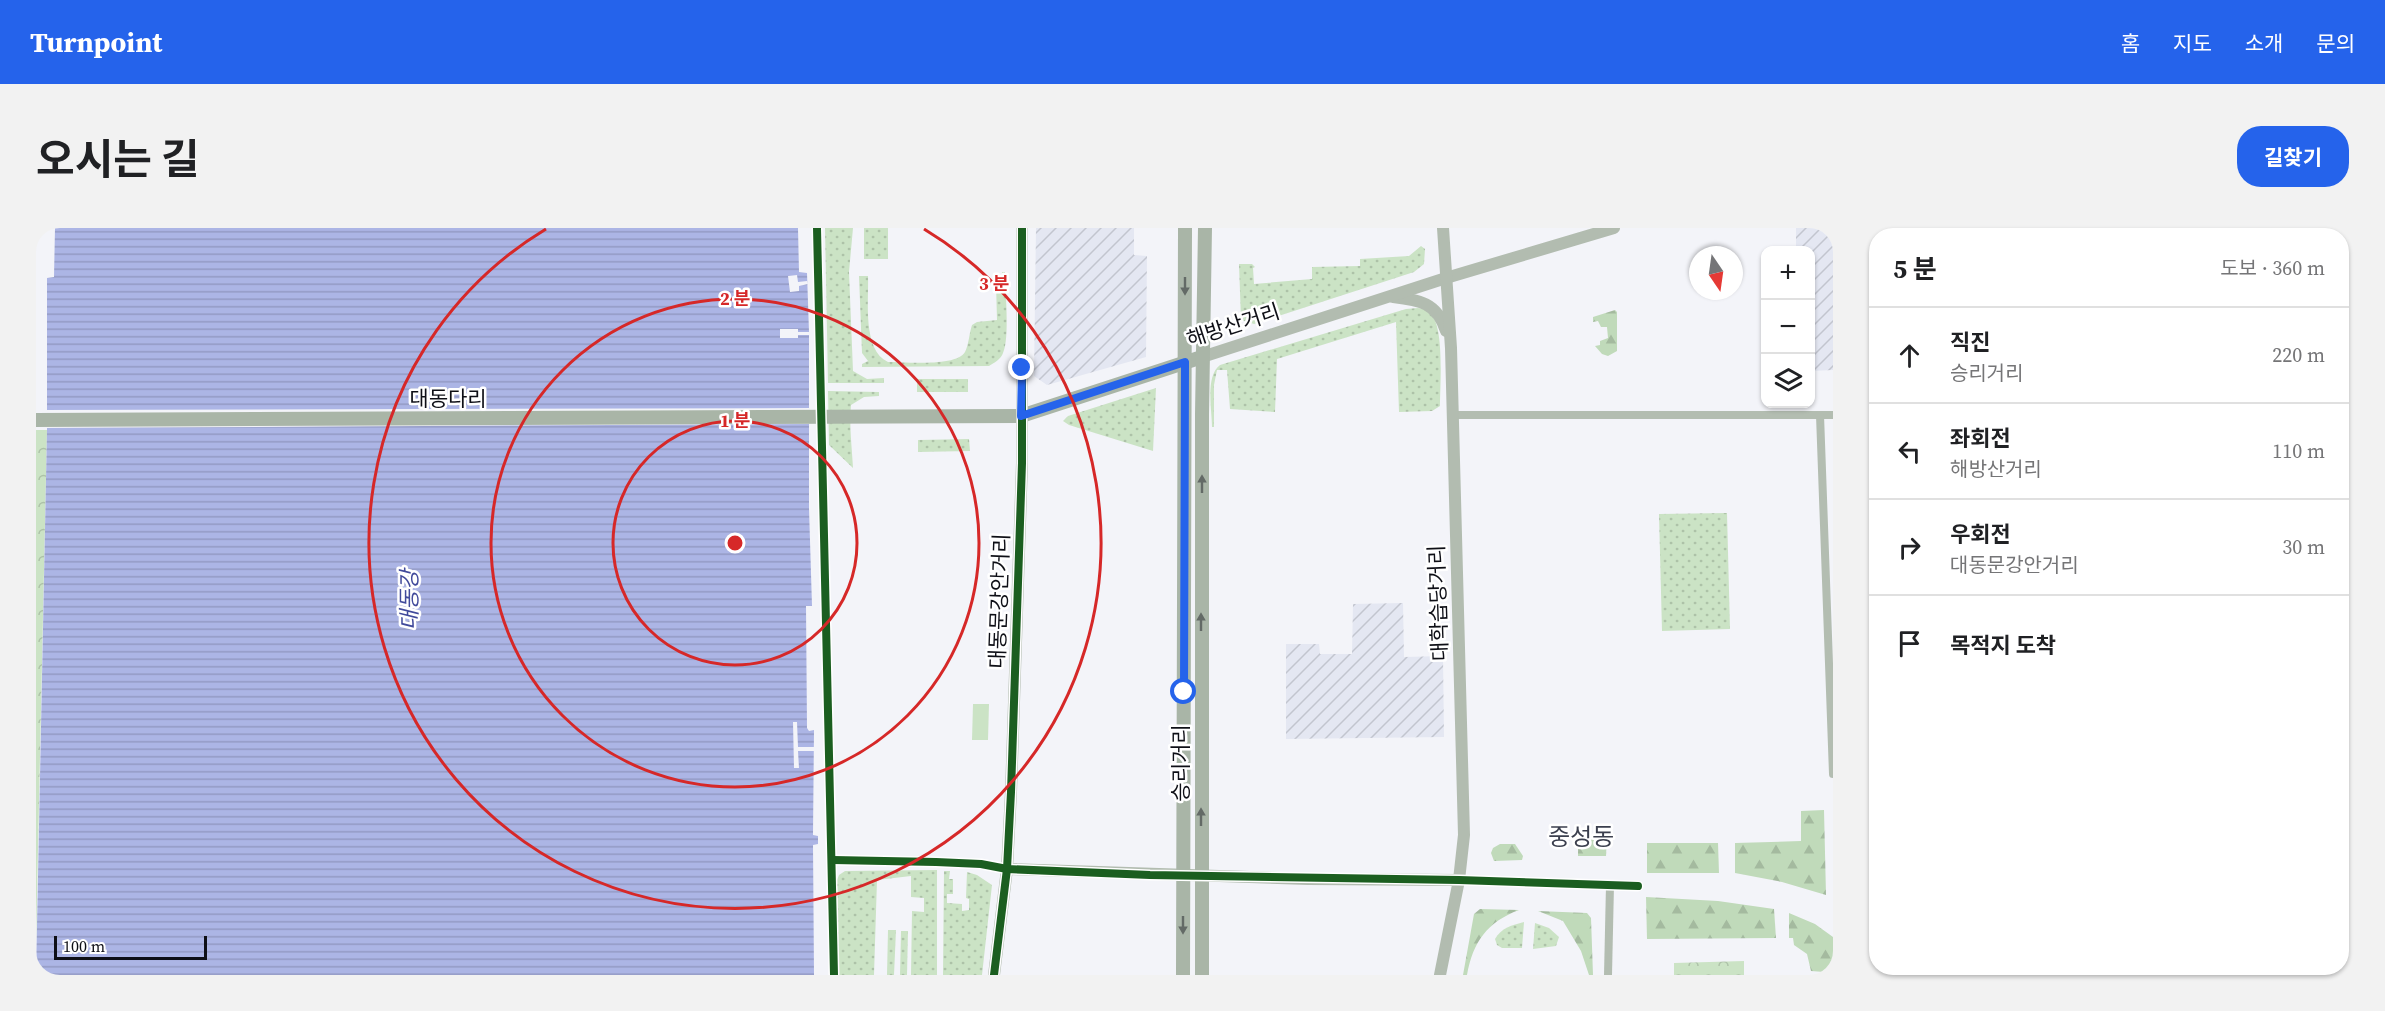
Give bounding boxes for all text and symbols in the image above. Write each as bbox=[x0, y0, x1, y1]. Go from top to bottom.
text: Turnpoint bbox=[30, 23, 162, 61]
text: 홈 bbox=[2121, 29, 2140, 58]
text: 지도 bbox=[2173, 29, 2212, 58]
text: 소개 bbox=[2245, 29, 2283, 58]
text: 문의 bbox=[2316, 29, 2355, 58]
button: 길찾기 bbox=[2237, 126, 2349, 187]
text: 오시는 길 bbox=[36, 130, 200, 188]
north arrow bbox=[1689, 246, 1743, 300]
map controls bbox=[1761, 246, 1815, 408]
button: + bbox=[1761, 246, 1815, 300]
text: 5 분 bbox=[1893, 251, 1937, 287]
text: 도보 · 360 m bbox=[2220, 254, 2325, 282]
text: 3 분 bbox=[979, 271, 1010, 296]
one-way arrow bbox=[1180, 277, 1190, 296]
text: 2 분 bbox=[720, 286, 751, 311]
street label: 해방산거리 bbox=[1183, 296, 1283, 354]
button: − bbox=[1761, 300, 1815, 354]
text: 직진 bbox=[1950, 327, 1990, 357]
icon: ahead bbox=[1893, 339, 1926, 372]
text: 220 m bbox=[2272, 341, 2325, 369]
route end bbox=[1008, 354, 1034, 380]
button: layers bbox=[1761, 354, 1815, 408]
text: 승리거리 bbox=[1950, 359, 2024, 387]
street label: 대동다리 bbox=[409, 384, 487, 413]
text: 1 분 bbox=[720, 408, 751, 433]
text: 좌회전 bbox=[1950, 423, 2011, 453]
icon: left bbox=[1893, 435, 1926, 468]
text: 110 m bbox=[2272, 437, 2325, 465]
text: 해방산거리 bbox=[1950, 455, 2042, 483]
one-way arrow bbox=[1197, 475, 1207, 494]
text: 우회전 bbox=[1950, 519, 2011, 549]
icon: right bbox=[1893, 531, 1926, 564]
centre of rings bbox=[725, 533, 745, 553]
street label: 대동문강안거리 bbox=[982, 533, 1016, 669]
text: 30 m bbox=[2282, 533, 2325, 561]
street label: 대학습당거리 bbox=[1421, 545, 1455, 661]
text: 대동문강안거리 bbox=[1950, 551, 2079, 579]
water label: 대동강 bbox=[394, 567, 424, 630]
one-way arrow bbox=[1196, 613, 1206, 632]
icon: arrive bbox=[1893, 627, 1926, 660]
text: 목적지 도착 bbox=[1950, 630, 2056, 660]
route start bbox=[1170, 678, 1196, 704]
street label: 승리거리 bbox=[1166, 724, 1195, 802]
one-way arrow bbox=[1196, 808, 1206, 827]
district label: 중성동 bbox=[1548, 820, 1614, 853]
one-way arrow bbox=[1178, 916, 1188, 935]
scale bar bbox=[54, 933, 207, 960]
text: 100 m bbox=[63, 935, 105, 957]

